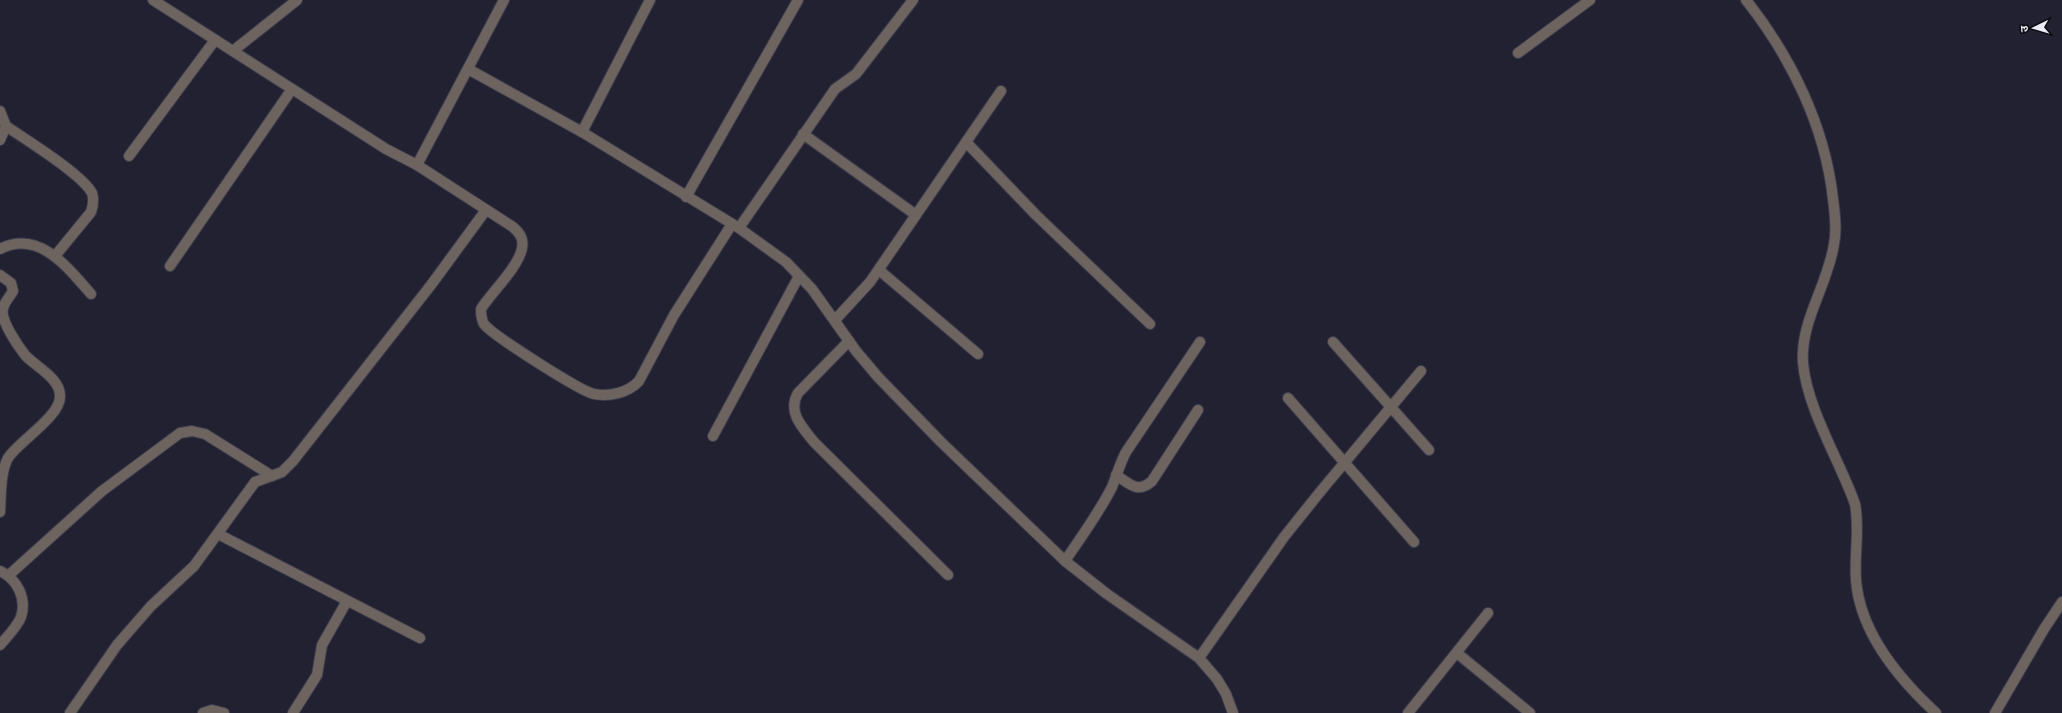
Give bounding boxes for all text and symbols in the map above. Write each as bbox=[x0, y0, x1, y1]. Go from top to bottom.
north arrow bbox=[2014, 8, 2054, 48]
text: उ bbox=[2018, 24, 2031, 33]

